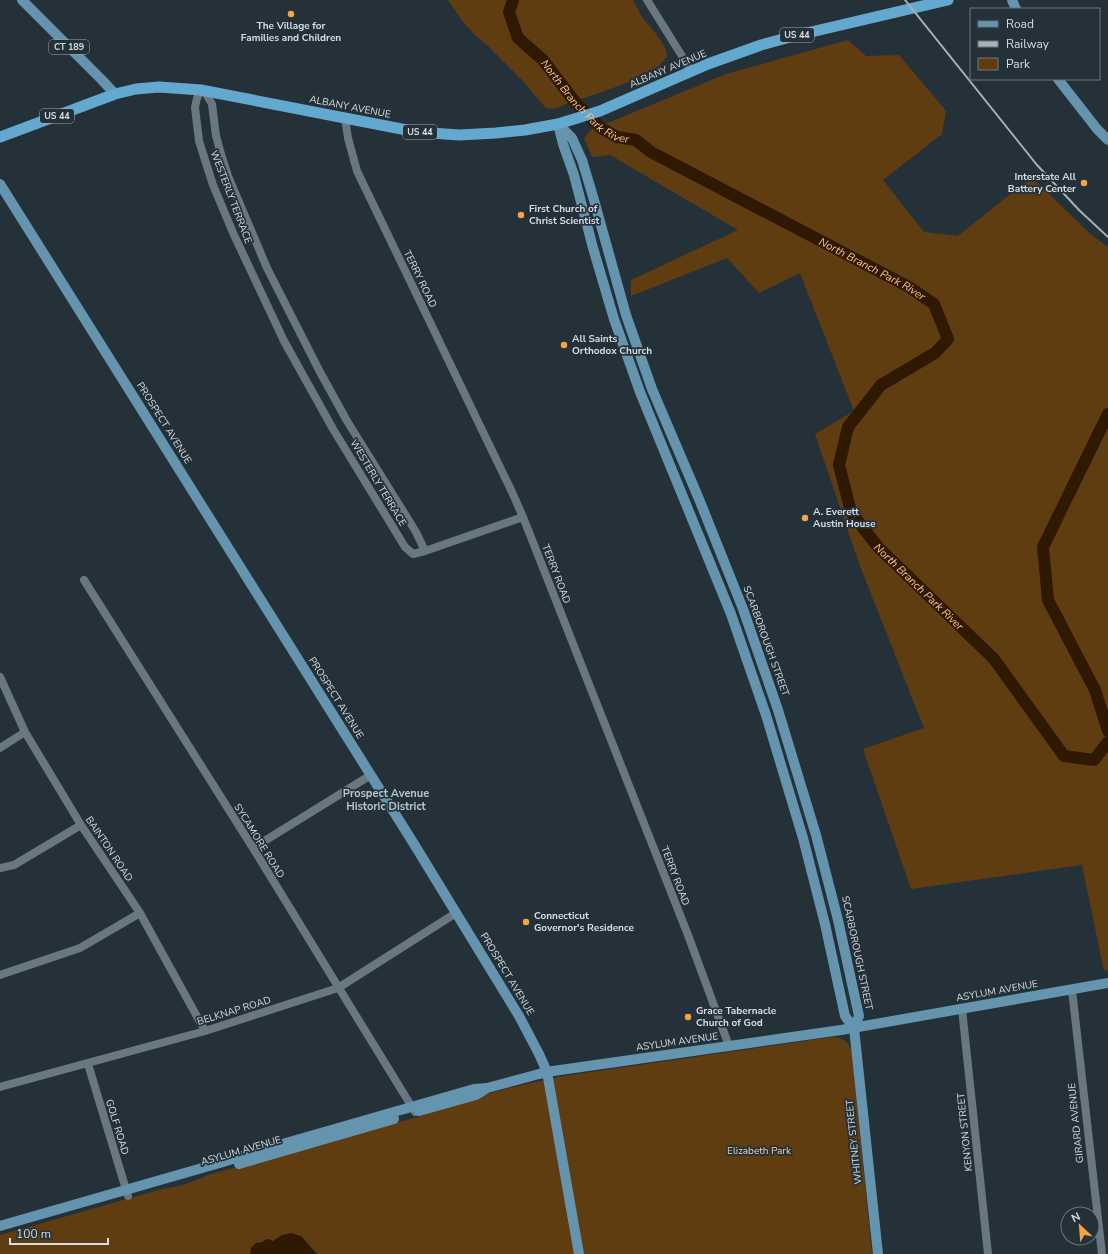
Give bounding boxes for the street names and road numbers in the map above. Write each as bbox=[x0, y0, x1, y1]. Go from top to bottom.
road number: US 44 bbox=[780, 28, 814, 42]
road number: CT 189 bbox=[49, 40, 89, 54]
street label: ALBANY AVENUE bbox=[627, 46, 709, 92]
street label: ALBANY AVENUE bbox=[308, 92, 392, 122]
road number: US 44 bbox=[40, 109, 74, 123]
road number: US 44 bbox=[403, 125, 437, 139]
street label: WESTERLY TERRACE bbox=[207, 148, 255, 246]
street label: TERRY ROAD bbox=[400, 248, 440, 310]
street label: PROSPECT AVENUE bbox=[133, 379, 195, 467]
street label: WESTERLY TERRACE bbox=[347, 437, 410, 529]
street label: TERRY ROAD bbox=[538, 542, 574, 606]
street label: SCARBOROUGH STREET bbox=[740, 584, 792, 698]
street label: PROSPECT AVENUE bbox=[305, 654, 367, 742]
street label: SYCAMORE ROAD bbox=[230, 801, 288, 881]
street label: BAINTON ROAD bbox=[82, 814, 136, 884]
street label: TERRY ROAD bbox=[657, 844, 693, 908]
street label: SCARBOROUGH STREET bbox=[838, 895, 876, 1011]
street label: PROSPECT AVENUE bbox=[477, 930, 537, 1018]
street label: ASYLUM AVENUE bbox=[955, 977, 1039, 1005]
street label: BELKNAP ROAD bbox=[195, 993, 273, 1029]
street label: ASYLUM AVENUE bbox=[635, 1029, 719, 1055]
street label: GIRARD AVENUE bbox=[1065, 1082, 1087, 1164]
street label: KENYON STREET bbox=[954, 1092, 976, 1172]
street label: GOLF ROAD bbox=[102, 1098, 132, 1156]
street label: WHITNEY STREET bbox=[843, 1099, 865, 1185]
street label: ASYLUM AVENUE bbox=[199, 1133, 283, 1169]

